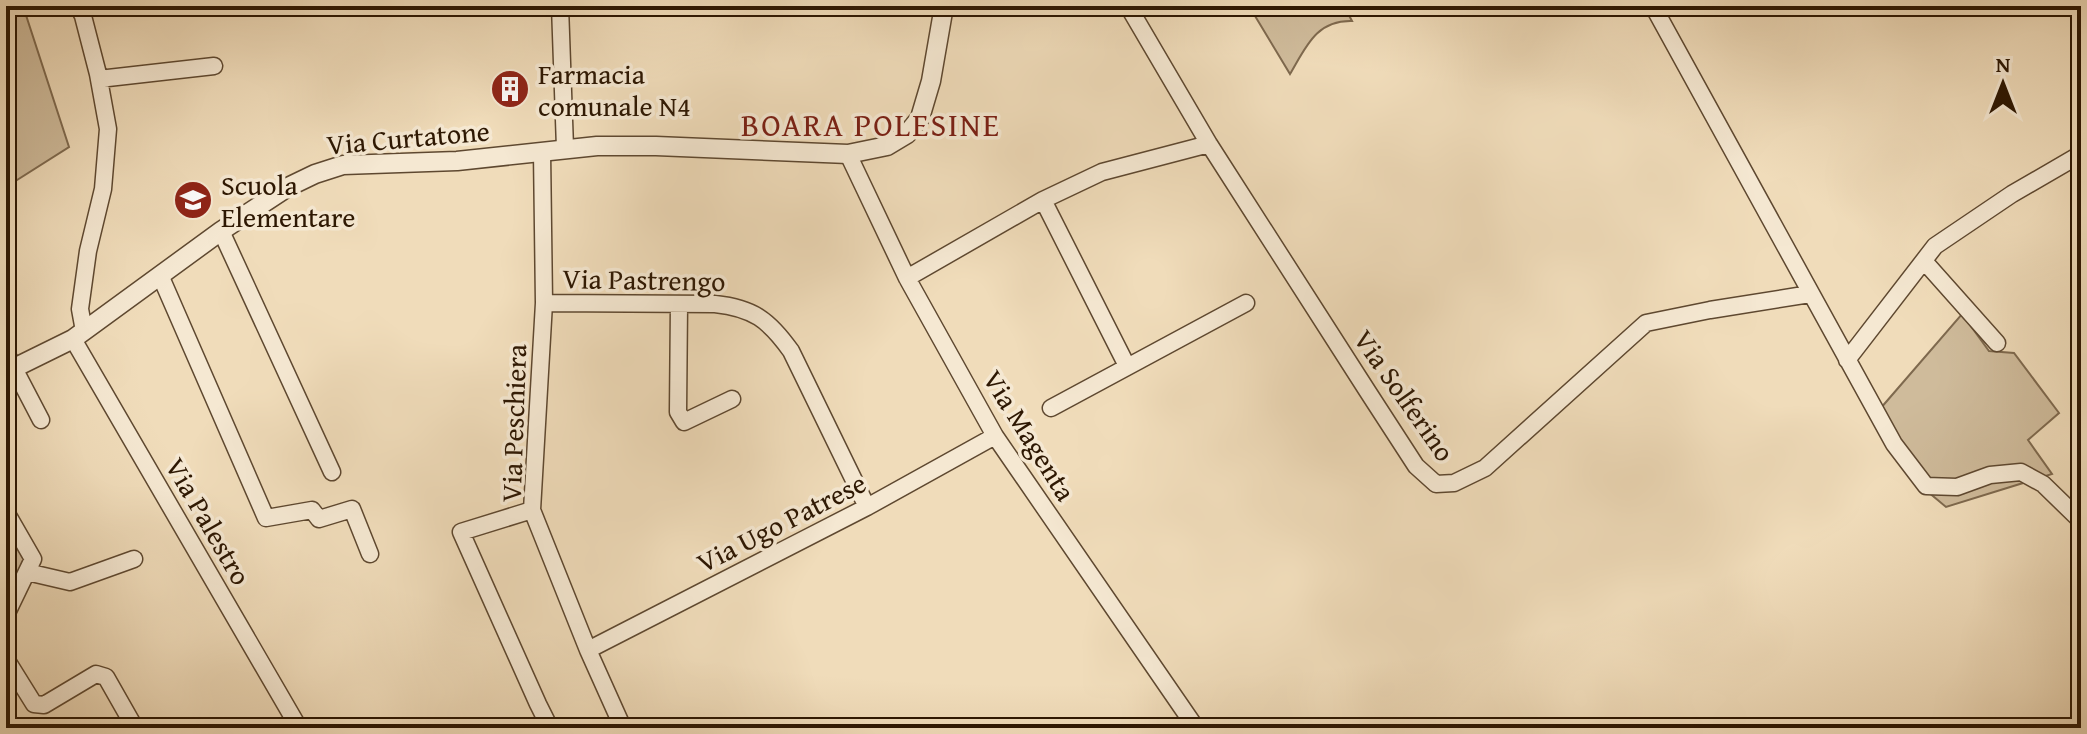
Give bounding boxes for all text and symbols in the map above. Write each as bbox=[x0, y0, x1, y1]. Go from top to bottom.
north arrow bbox=[1963, 44, 2043, 124]
text: N bbox=[1996, 48, 2011, 80]
place label: Farmacia comunale N4 bbox=[538, 53, 691, 126]
building icon: Farmacia comunale N4 bbox=[489, 68, 531, 110]
district label: BOARA POLESINE bbox=[741, 101, 1001, 148]
street label: Via Curtatone bbox=[325, 109, 491, 165]
place label: Scuola Elementare bbox=[221, 164, 355, 237]
school or university icon: Scuola Elementare bbox=[172, 179, 214, 221]
street label: Via Pastrengo bbox=[562, 257, 726, 301]
street label: Via Solferino bbox=[1344, 321, 1466, 469]
street label: Via Peschiera bbox=[490, 343, 536, 503]
street label: Via Magenta bbox=[973, 362, 1087, 509]
street label: Via Palestro bbox=[156, 450, 262, 592]
street label: Via Ugo Patrese bbox=[689, 462, 873, 582]

